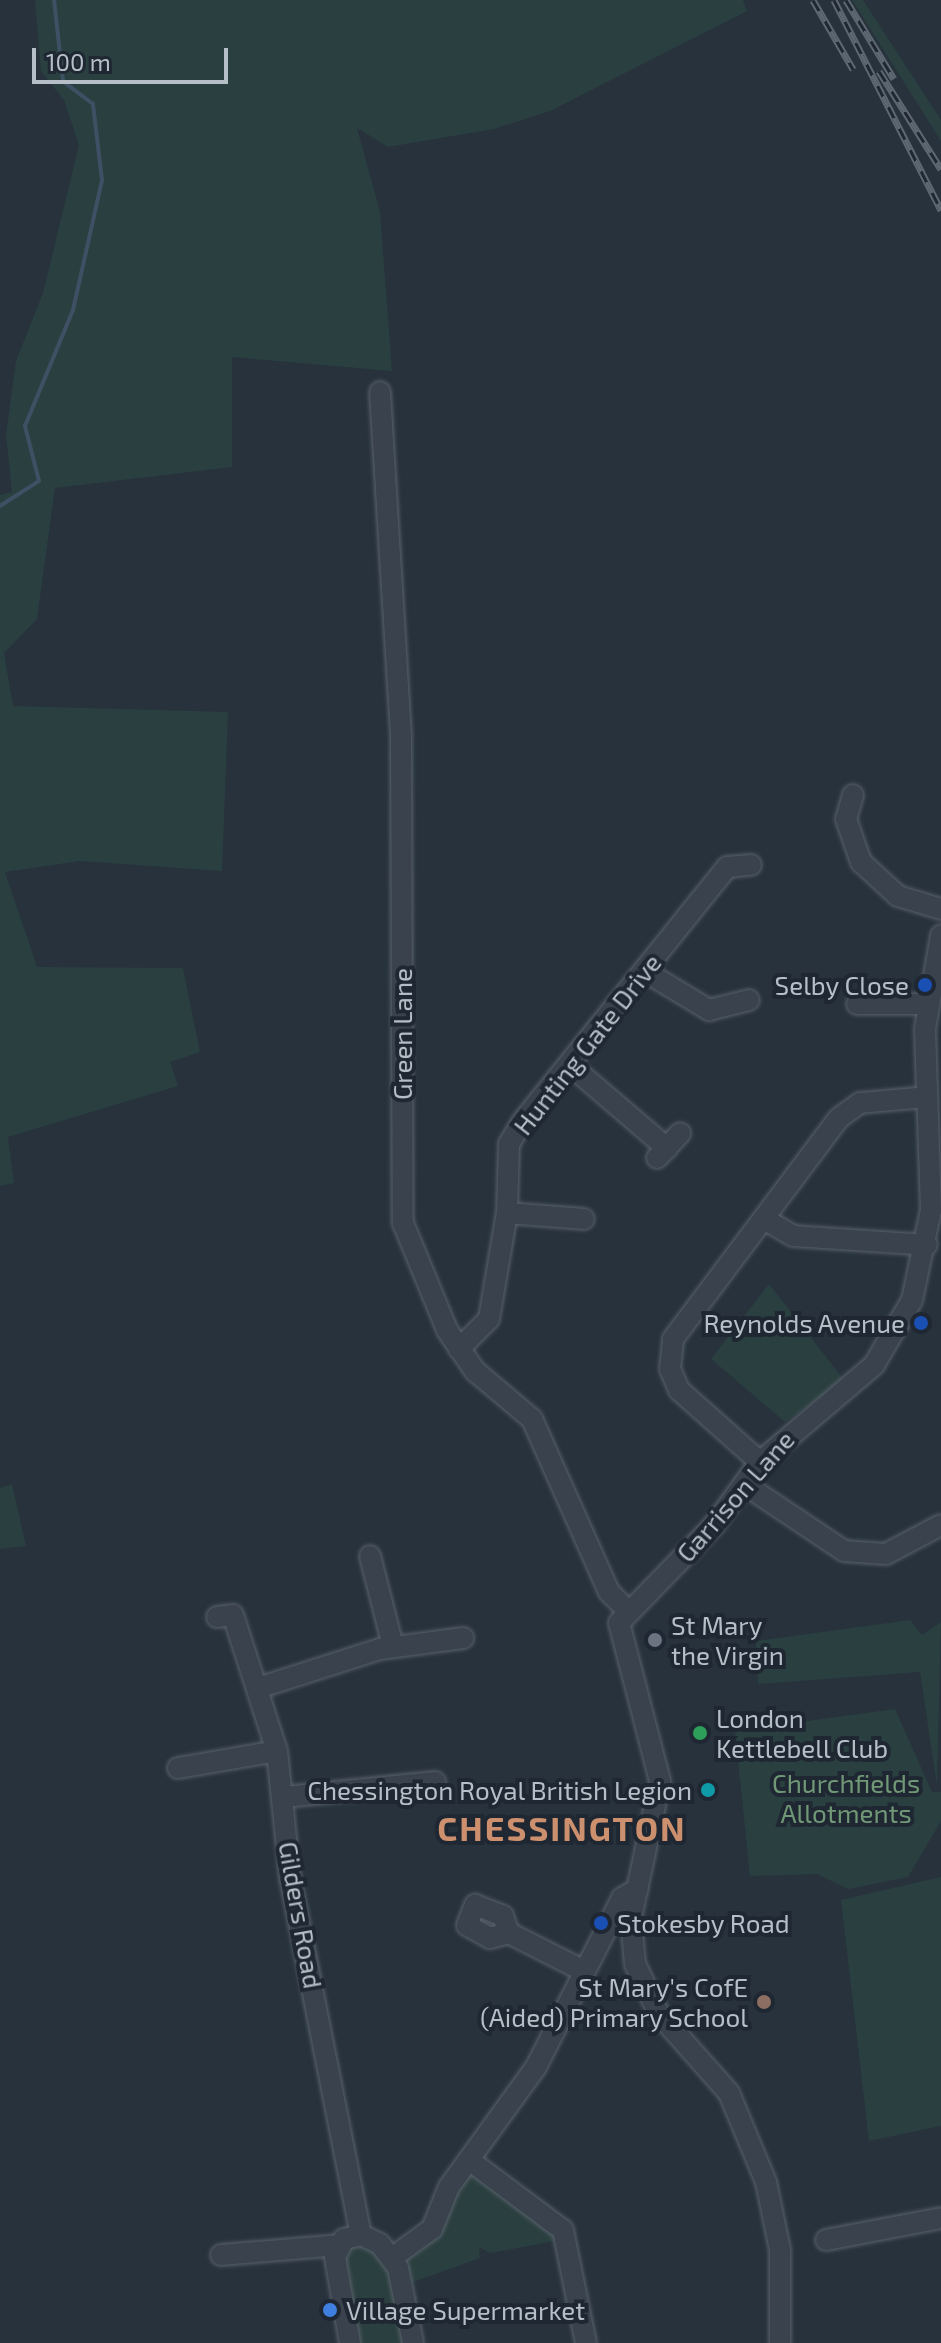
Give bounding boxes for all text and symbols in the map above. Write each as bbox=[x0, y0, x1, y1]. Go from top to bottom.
scale bar bbox=[36, 32, 232, 82]
text: 100 m bbox=[46, 47, 111, 76]
street label: Hunting Gate Drive bbox=[507, 947, 667, 1141]
street label: Green Lane bbox=[386, 968, 418, 1100]
place label: Selby Close bbox=[774, 969, 909, 1001]
marker: Selby Close bbox=[916, 976, 934, 994]
place label: Reynolds Avenue bbox=[703, 1307, 905, 1339]
marker: Reynolds Avenue bbox=[912, 1314, 930, 1332]
street label: Garrison Lane bbox=[670, 1424, 800, 1568]
place label: St Mary the Virgin bbox=[671, 1609, 784, 1670]
marker: St Mary the Virgin bbox=[646, 1631, 664, 1649]
place label: London Kettlebell Club bbox=[716, 1702, 889, 1764]
marker: London Kettlebell Club bbox=[691, 1724, 709, 1742]
park label: Churchfields Allotments bbox=[772, 1767, 920, 1828]
place label: Chessington Royal British Legion bbox=[307, 1774, 692, 1806]
marker: Chessington Royal British Legion bbox=[699, 1781, 717, 1799]
district label: CHESSINGTON bbox=[437, 1808, 687, 1848]
street label: Gilders Road bbox=[273, 1839, 329, 1991]
place label: Stokesby Road bbox=[617, 1907, 790, 1939]
marker: Stokesby Road bbox=[592, 1914, 610, 1932]
place label: St Mary's CofE (Aided) Primary School bbox=[479, 1971, 748, 2032]
marker: St Mary's CofE (Aided) Primary School bbox=[755, 1993, 773, 2011]
place label: Village Supermarket bbox=[346, 2294, 585, 2326]
marker: Village Supermarket bbox=[321, 2301, 339, 2319]

